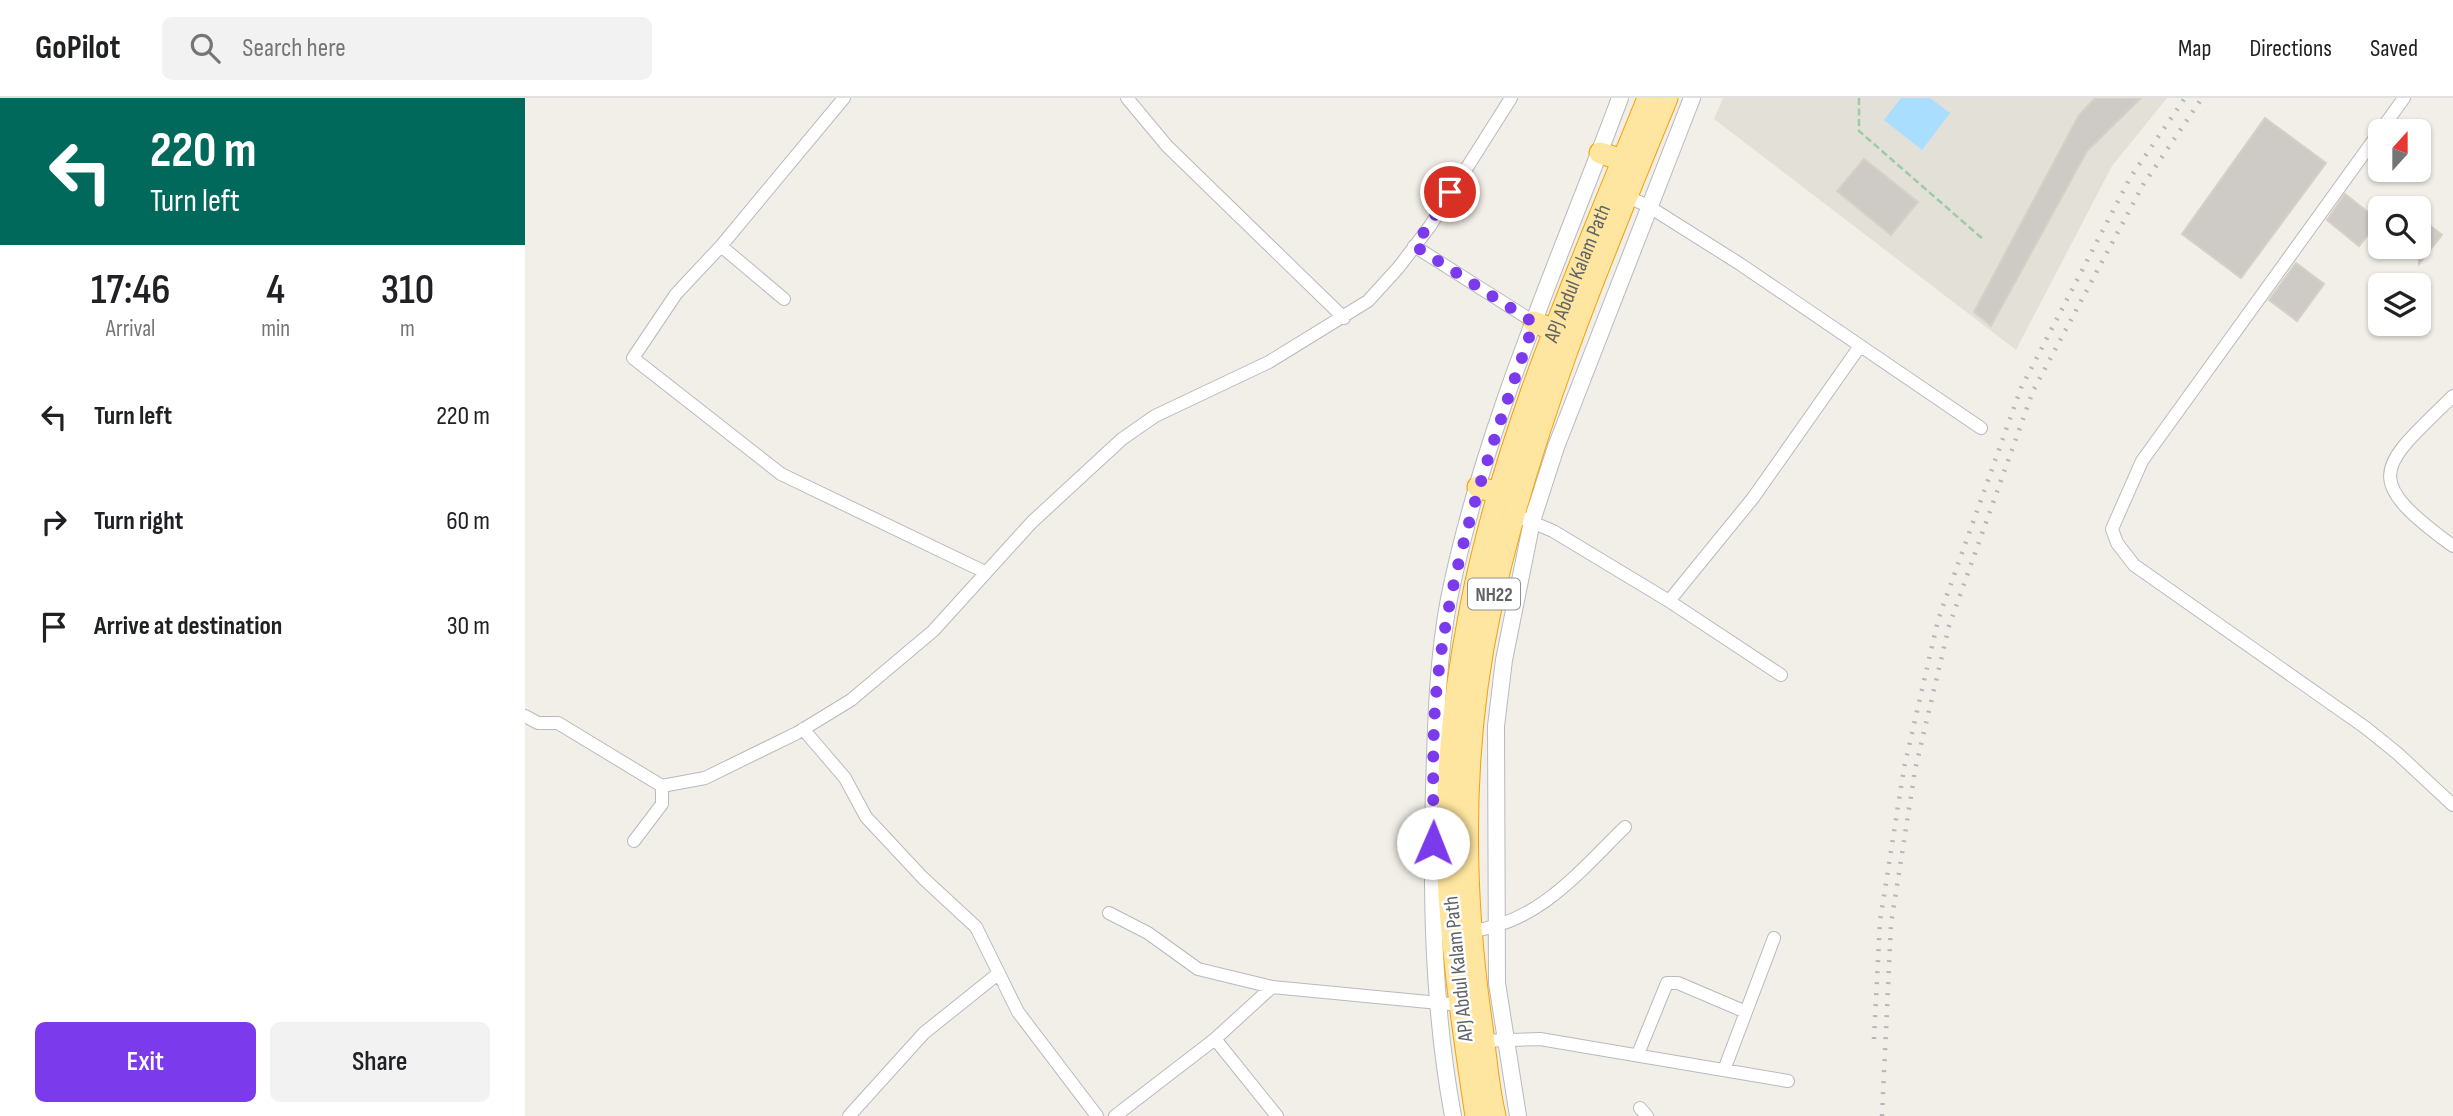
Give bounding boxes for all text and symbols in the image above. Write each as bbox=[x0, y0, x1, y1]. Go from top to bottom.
search box bbox=[162, 17, 652, 80]
text: GoPilot bbox=[35, 28, 120, 68]
icon: search bbox=[186, 29, 224, 67]
text: Search here bbox=[242, 33, 346, 64]
text: Map bbox=[2178, 34, 2211, 63]
text: Directions bbox=[2249, 34, 2332, 63]
text: Saved bbox=[2370, 34, 2418, 63]
north arrow bbox=[2368, 119, 2431, 182]
map controls bbox=[2368, 119, 2431, 336]
text: 220 m bbox=[150, 122, 256, 181]
icon: left bbox=[35, 126, 126, 217]
pin bbox=[1420, 162, 1480, 222]
icon: arrive bbox=[1431, 173, 1469, 211]
text: Turn left bbox=[150, 182, 240, 221]
button: search bbox=[2368, 196, 2431, 259]
street label: APJ Abdul Kalam Path bbox=[1538, 201, 1616, 347]
text: 17:46 bbox=[91, 265, 170, 316]
text: 4 bbox=[266, 265, 285, 316]
text: 310 bbox=[381, 265, 434, 316]
button: layers bbox=[2368, 273, 2431, 336]
text: Arrival bbox=[106, 315, 155, 343]
text: min bbox=[261, 315, 290, 343]
text: m bbox=[400, 315, 415, 343]
icon: left bbox=[35, 398, 73, 436]
text: Turn left bbox=[94, 401, 172, 432]
text: 220 m bbox=[436, 401, 490, 432]
icon: right bbox=[35, 503, 73, 541]
text: Turn right bbox=[94, 506, 183, 537]
text: 60 m bbox=[446, 506, 490, 537]
road number: NH22 bbox=[1468, 579, 1520, 610]
icon: arrive bbox=[35, 608, 73, 646]
text: Arrive at destination bbox=[94, 611, 282, 642]
text: 30 m bbox=[447, 611, 490, 642]
position arrow bbox=[1396, 806, 1470, 880]
street label: APJ Abdul Kalam Path bbox=[1438, 895, 1479, 1044]
button: Exit bbox=[35, 1022, 256, 1102]
button: Share bbox=[270, 1022, 490, 1102]

